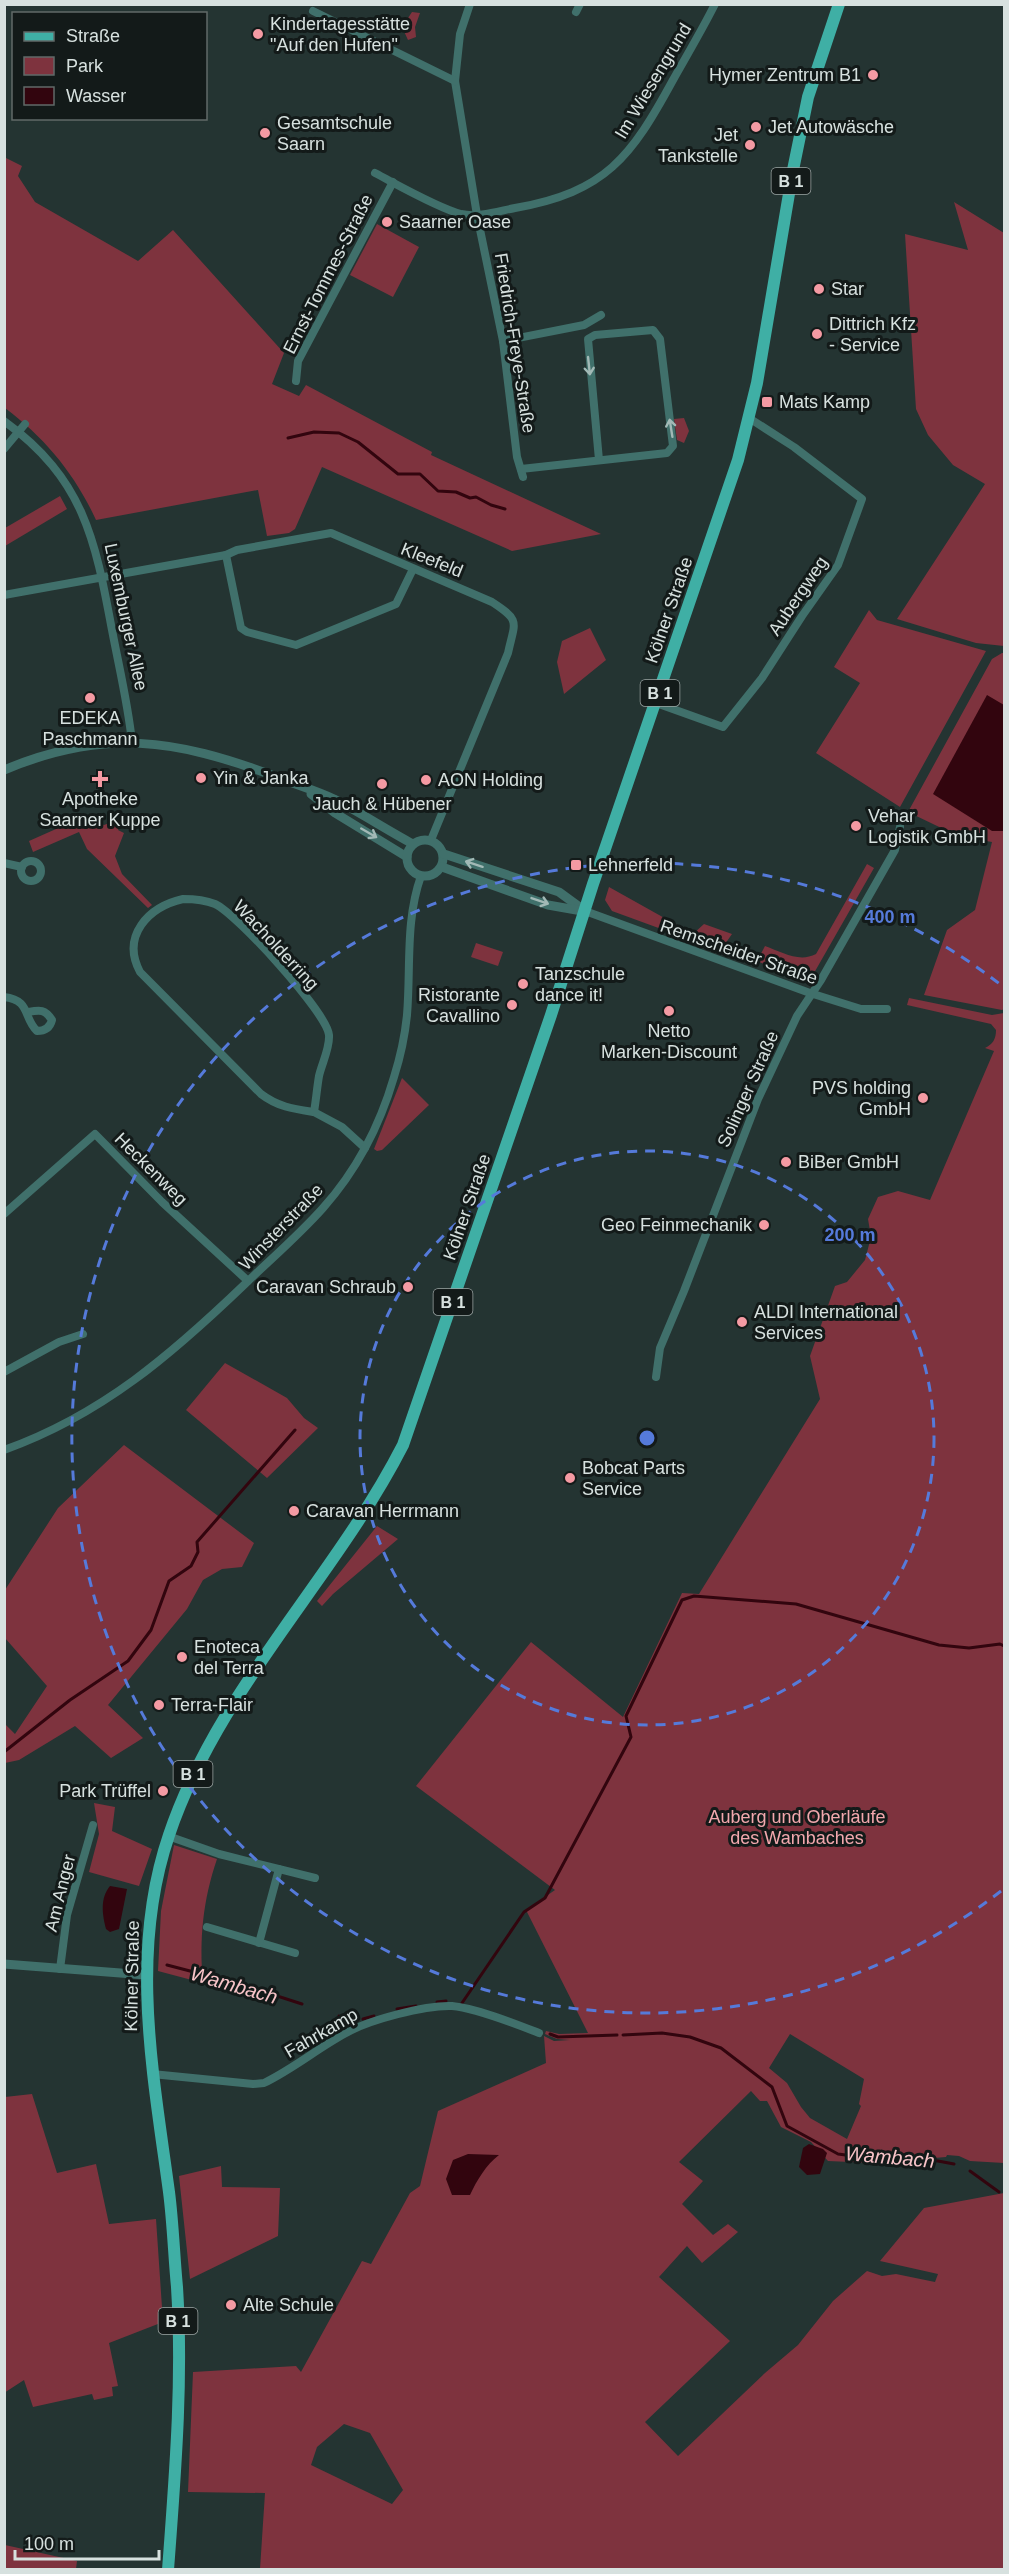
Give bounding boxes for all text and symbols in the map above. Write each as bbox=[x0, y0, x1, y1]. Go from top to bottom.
legend bbox=[12, 12, 207, 120]
place label: Kindertagesstätte "Auf den Hufen" bbox=[270, 14, 410, 55]
street label: Im Wiesengrund bbox=[611, 20, 695, 142]
text: Straße bbox=[66, 26, 120, 46]
marker: Kindertagesstätte "Auf den Hufen" bbox=[251, 27, 265, 41]
text: Park bbox=[66, 56, 104, 76]
place label: Hymer Zentrum B1 bbox=[709, 65, 861, 85]
marker: Hymer Zentrum B1 bbox=[866, 68, 880, 82]
text: Wasser bbox=[66, 86, 126, 106]
place label: Gesamtschule Saarn bbox=[277, 113, 392, 154]
place label: Jet Autowäsche bbox=[768, 117, 894, 137]
marker: Jet Autowäsche bbox=[749, 120, 763, 134]
place label: Jet Tankstelle bbox=[658, 125, 738, 166]
marker: Gesamtschule Saarn bbox=[258, 126, 272, 140]
marker: Jet Tankstelle bbox=[743, 138, 757, 152]
road number: B 1 bbox=[772, 168, 810, 194]
street label: Ernst-Tommes-Straße bbox=[279, 191, 377, 357]
place label: Saarner Oase bbox=[399, 212, 511, 232]
marker: Saarner Oase bbox=[380, 215, 394, 229]
street label: Friedrich-Freye-Straße bbox=[491, 252, 539, 434]
place label: Star bbox=[831, 279, 864, 299]
marker: Star bbox=[812, 282, 826, 296]
place label: Dittrich Kfz - Service bbox=[829, 314, 916, 355]
marker: Dittrich Kfz - Service bbox=[810, 327, 824, 341]
one-way arrow bbox=[584, 356, 595, 376]
place label: Mats Kamp bbox=[779, 392, 870, 412]
marker: Mats Kamp bbox=[760, 395, 774, 409]
one-way arrow bbox=[665, 418, 676, 438]
street label: Kleefeld bbox=[398, 539, 466, 581]
street label: Luxemburger Allee bbox=[101, 542, 151, 692]
street label: Aubergweg bbox=[764, 553, 832, 639]
street label: Kölner Straße bbox=[641, 554, 697, 666]
road number: B 1 bbox=[640, 680, 680, 706]
marker: EDEKA Paschmann bbox=[83, 691, 97, 705]
place label: EDEKA Paschmann bbox=[42, 708, 138, 749]
place label: Yin & Janka bbox=[213, 768, 309, 788]
place label: AON Holding bbox=[438, 770, 543, 790]
marker: Yin & Janka bbox=[194, 771, 208, 785]
marker: Apotheke Saarner Kuppe bbox=[93, 772, 107, 786]
marker: AON Holding bbox=[419, 773, 433, 787]
marker: Jauch & Hübener bbox=[375, 777, 389, 791]
place label: Apotheke Saarner Kuppe bbox=[39, 789, 161, 830]
place label: Jauch & Hübener bbox=[312, 794, 452, 814]
place label: Vehar Logistik GmbH bbox=[868, 806, 986, 847]
marker: Vehar Logistik GmbH bbox=[849, 819, 863, 833]
one-way arrow bbox=[360, 827, 377, 839]
place label: Lehnerfeld bbox=[588, 855, 673, 875]
one-way arrow bbox=[465, 858, 484, 869]
marker: Lehnerfeld bbox=[569, 858, 583, 872]
street label: Wacholderring bbox=[229, 896, 323, 994]
one-way arrow bbox=[530, 897, 549, 908]
text: 400 m bbox=[864, 907, 916, 927]
street label: Remscheider Straße bbox=[658, 916, 820, 988]
place label: Tanzschule dance it! bbox=[535, 964, 625, 1005]
marker: Tanzschule dance it! bbox=[516, 977, 530, 991]
place label: Ristorante Cavallino bbox=[418, 985, 500, 1026]
marker: Ristorante Cavallino bbox=[505, 998, 519, 1012]
marker: Netto Marken-Discount bbox=[662, 1004, 676, 1018]
place label: Netto Marken-Discount bbox=[601, 1021, 737, 1062]
street label: Solinger Straße bbox=[713, 1028, 783, 1150]
place label: PVS holding GmbH bbox=[812, 1078, 911, 1119]
marker: PVS holding GmbH bbox=[916, 1091, 930, 1105]
street label: Heckenweg bbox=[111, 1129, 191, 1209]
street label: Kölner Straße bbox=[439, 1151, 495, 1263]
place label: BiBer GmbH bbox=[798, 1152, 899, 1172]
marker: BiBer GmbH bbox=[779, 1155, 793, 1169]
street label: Winsterstraße bbox=[235, 1180, 327, 1274]
place label: Geo Feinmechanik bbox=[601, 1215, 753, 1235]
marker: Geo Feinmechanik bbox=[757, 1218, 771, 1232]
text: 200 m bbox=[824, 1225, 876, 1245]
place label: Caravan Schraub bbox=[256, 1277, 396, 1297]
marker: Caravan Schraub bbox=[401, 1280, 415, 1294]
road number: B 1 bbox=[434, 1289, 472, 1315]
place label: ALDI International Services bbox=[754, 1302, 898, 1343]
marker: ALDI International Services bbox=[735, 1315, 749, 1329]
centre of rings bbox=[637, 1428, 657, 1448]
place label: Bobcat Parts Service bbox=[582, 1458, 685, 1499]
marker: Bobcat Parts Service bbox=[563, 1471, 577, 1485]
place label: Caravan Herrmann bbox=[306, 1501, 459, 1521]
marker: Caravan Herrmann bbox=[287, 1504, 301, 1518]
place label: Enoteca del Terra bbox=[194, 1637, 265, 1678]
marker: Enoteca del Terra bbox=[175, 1650, 189, 1664]
place label: Terra-Flair bbox=[171, 1695, 253, 1715]
marker: Terra-Flair bbox=[152, 1698, 166, 1712]
road number: B 1 bbox=[174, 1761, 212, 1787]
place label: Park Trüffel bbox=[59, 1781, 151, 1801]
marker: Park Trüffel bbox=[156, 1784, 170, 1798]
park label: Auberg und Oberläufe des Wambaches bbox=[708, 1807, 886, 1848]
street label: Am Anger bbox=[41, 1852, 79, 1934]
street label: Kölner Straße bbox=[121, 1920, 143, 2032]
water label: Wambach bbox=[188, 1962, 280, 2008]
street label: Fahrkamp bbox=[281, 2004, 361, 2062]
water label: Wambach bbox=[844, 2142, 936, 2172]
place label: Alte Schule bbox=[243, 2295, 334, 2315]
marker: Alte Schule bbox=[224, 2298, 238, 2312]
road number: B 1 bbox=[158, 2308, 198, 2334]
scale bar bbox=[15, 2523, 159, 2561]
text: 100 m bbox=[24, 2534, 74, 2554]

